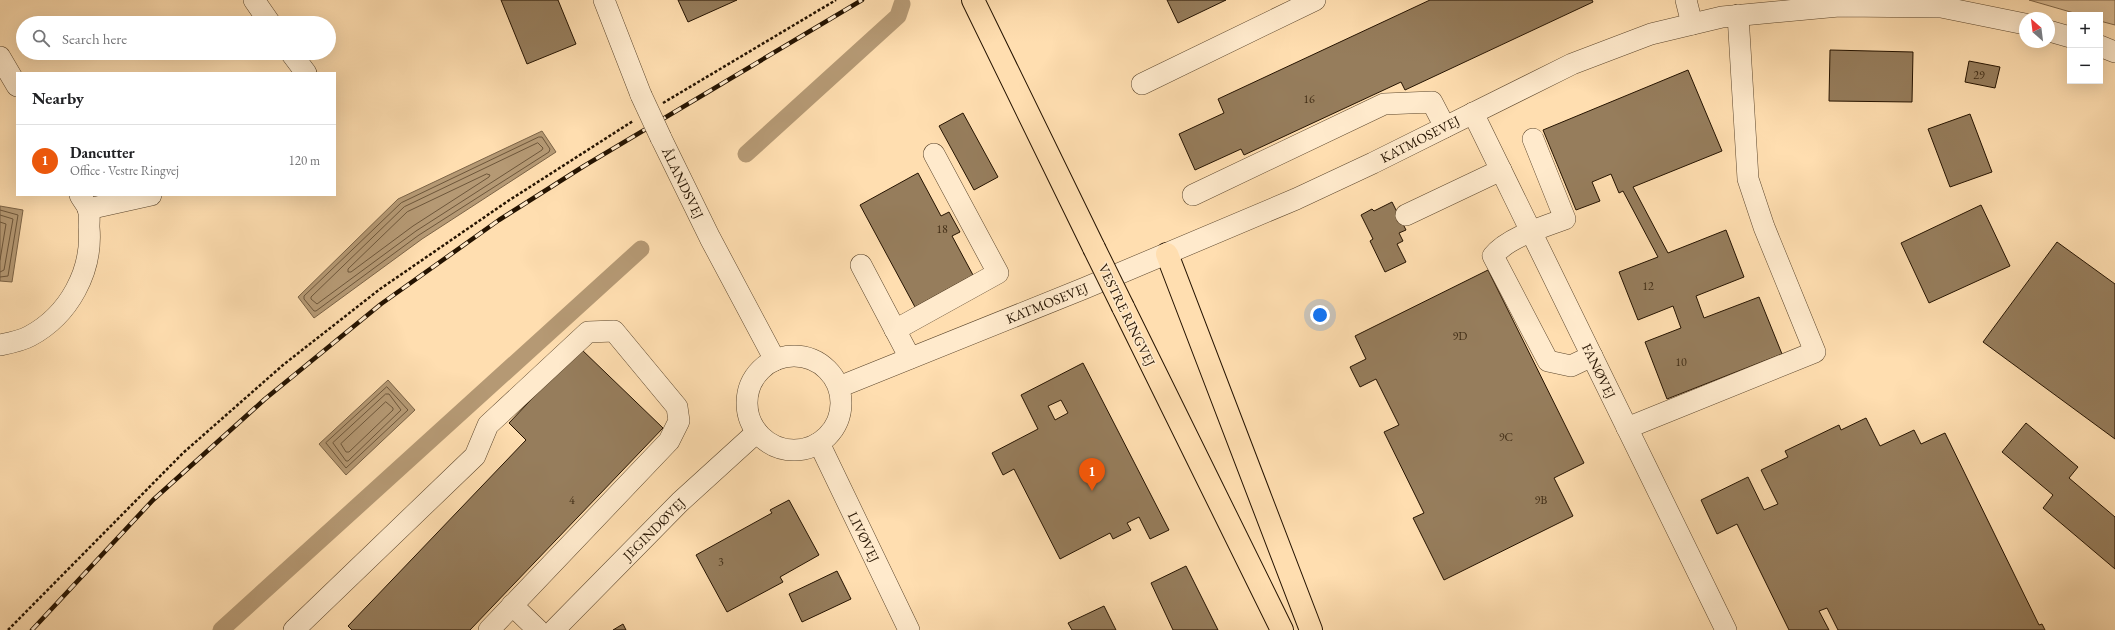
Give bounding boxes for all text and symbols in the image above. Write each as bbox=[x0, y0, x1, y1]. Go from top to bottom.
north arrow bbox=[2019, 12, 2055, 48]
map controls bbox=[2067, 12, 2103, 84]
button: + bbox=[2067, 12, 2103, 48]
search box bbox=[16, 16, 336, 60]
icon: search bbox=[30, 27, 52, 49]
text: Search here bbox=[62, 29, 127, 48]
button: − bbox=[2067, 48, 2103, 84]
house number: 29 bbox=[1973, 67, 1985, 83]
text: Nearby bbox=[32, 87, 84, 109]
house number: 16 bbox=[1303, 91, 1315, 107]
street label: KATMOSEVEJ bbox=[1377, 111, 1463, 167]
text: Dancutter bbox=[70, 143, 135, 162]
street label: ÅLANDSVEJ bbox=[657, 143, 708, 222]
text: 1 bbox=[42, 152, 48, 169]
text: 120 m bbox=[289, 152, 320, 169]
text: Office · Vestre Ringvej bbox=[70, 162, 179, 179]
house number: 18 bbox=[936, 221, 948, 237]
street label: VESTRE RINGVEJ bbox=[1094, 261, 1160, 369]
street label: KATMOSEVEJ bbox=[1003, 278, 1091, 328]
house number: 12 bbox=[1642, 278, 1654, 294]
your location bbox=[1310, 305, 1330, 325]
house number: 9D bbox=[1453, 328, 1467, 344]
street label: FANØVEJ bbox=[1578, 340, 1620, 402]
house number: 10 bbox=[1675, 354, 1687, 370]
house number: 9C bbox=[1499, 429, 1513, 445]
pin: 1 bbox=[1079, 458, 1105, 491]
house number: 4 bbox=[569, 492, 575, 508]
house number: 9B bbox=[1535, 492, 1547, 508]
street label: JEGINDØVEJ bbox=[618, 494, 689, 565]
street label: LIVØVEJ bbox=[844, 509, 884, 566]
house number: 3 bbox=[718, 554, 724, 570]

